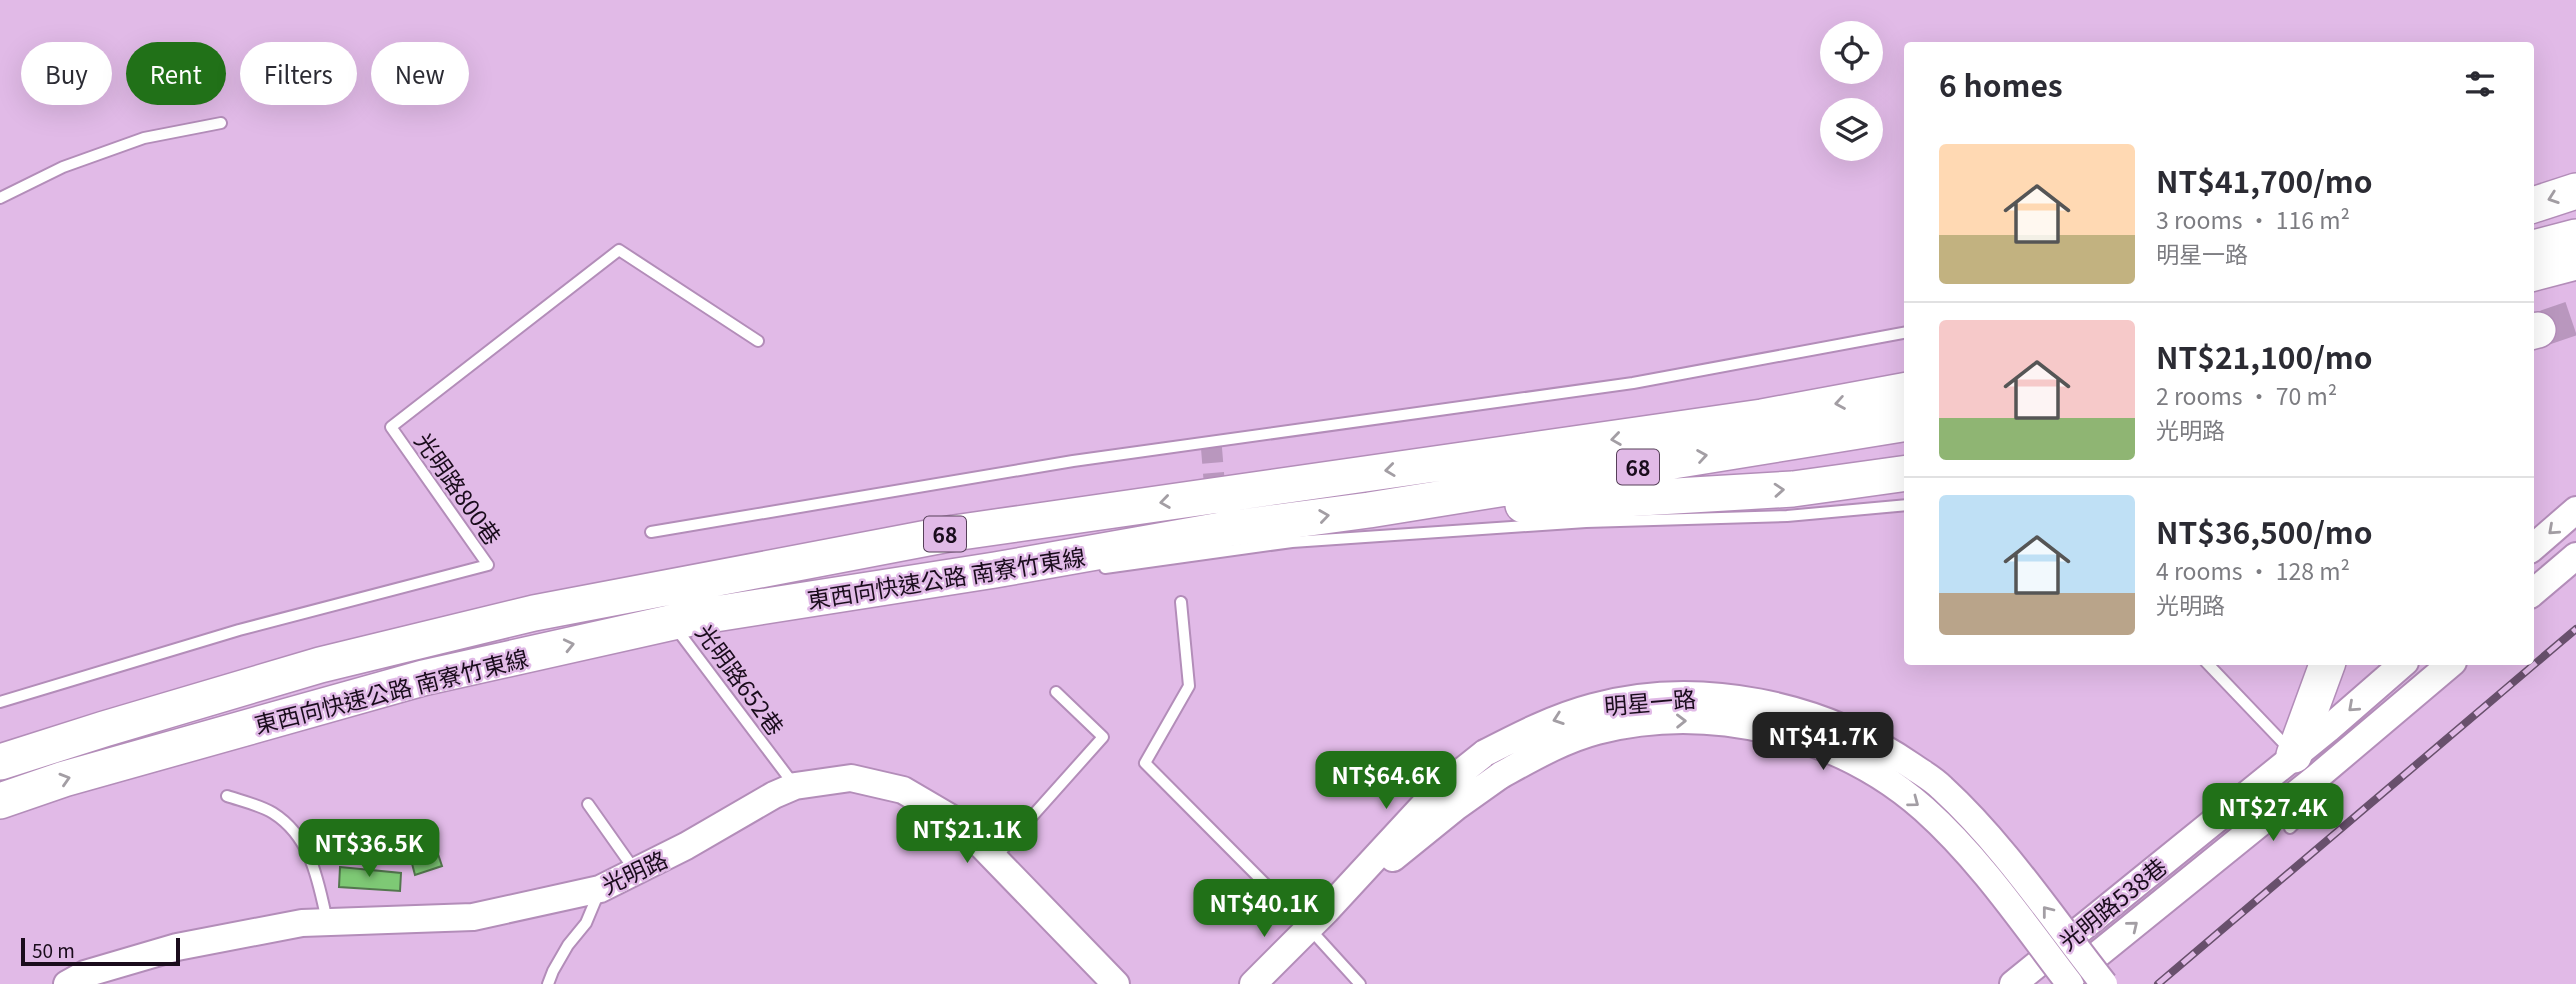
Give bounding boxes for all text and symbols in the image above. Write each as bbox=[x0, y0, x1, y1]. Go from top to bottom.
map controls bbox=[1820, 21, 1883, 161]
button: locate bbox=[1820, 21, 1883, 84]
chip: Buy bbox=[21, 42, 112, 105]
chip: Rent bbox=[126, 42, 226, 105]
chip: Filters bbox=[240, 42, 357, 105]
chip: New bbox=[371, 42, 469, 105]
text: 6 homes bbox=[1939, 62, 2063, 106]
icon: filters bbox=[2461, 65, 2499, 103]
button: layers bbox=[1820, 98, 1883, 161]
text: NT$41,700/mo bbox=[2156, 158, 2372, 202]
icon: home bbox=[1995, 172, 2079, 256]
one-way arrow bbox=[2548, 190, 2560, 204]
text: 3 rooms · 116 m² bbox=[2156, 202, 2350, 236]
text: 明星一路 bbox=[2156, 236, 2248, 270]
text: NT$21,100/mo bbox=[2156, 334, 2372, 378]
icon: home bbox=[1995, 348, 2079, 432]
text: 2 rooms · 70 m² bbox=[2156, 378, 2337, 412]
one-way arrow bbox=[1834, 395, 1846, 410]
text: 光明路 bbox=[2156, 412, 2225, 446]
street label: 光明路800巷 bbox=[408, 425, 510, 551]
one-way arrow bbox=[1610, 431, 1622, 446]
road number: 68 bbox=[1617, 449, 1659, 484]
one-way arrow bbox=[1696, 449, 1708, 464]
one-way arrow bbox=[1385, 463, 1396, 478]
one-way arrow bbox=[1774, 483, 1785, 498]
one-way arrow bbox=[1159, 494, 1171, 509]
one-way arrow bbox=[1318, 509, 1330, 524]
text: NT$36,500/mo bbox=[2156, 509, 2372, 553]
road number: 68 bbox=[924, 516, 966, 552]
one-way arrow bbox=[2548, 522, 2561, 534]
icon: home bbox=[1995, 523, 2079, 607]
street label: 東西向快速公路 南寮竹東線 bbox=[804, 538, 1088, 616]
text: 4 rooms · 128 m² bbox=[2156, 553, 2350, 587]
text: 光明路 bbox=[2156, 587, 2225, 621]
street label: 光明路652巷 bbox=[689, 616, 793, 742]
street label: 東西向快速公路 南寮竹東線 bbox=[250, 639, 532, 741]
one-way arrow bbox=[563, 639, 575, 654]
street label: 明星一路 bbox=[1603, 680, 1697, 722]
one-way arrow bbox=[2349, 699, 2362, 711]
one-way arrow bbox=[1553, 711, 1565, 725]
pin: NT$41.7K bbox=[1751, 712, 1895, 772]
one-way arrow bbox=[1676, 714, 1687, 729]
text: NT$41.7K bbox=[1768, 718, 1878, 752]
pin: NT$64.6K bbox=[1314, 752, 1458, 811]
text: NT$64.6K bbox=[1331, 757, 1441, 791]
one-way arrow bbox=[58, 773, 70, 787]
pin: NT$27.4K bbox=[2201, 784, 2345, 843]
text: NT$27.4K bbox=[2218, 789, 2328, 823]
one-way arrow bbox=[1906, 793, 1919, 806]
pin: NT$21.1K bbox=[895, 806, 1039, 865]
text: NT$21.1K bbox=[912, 811, 1022, 845]
pin: NT$36.5K bbox=[297, 820, 441, 879]
text: NT$36.5K bbox=[314, 825, 424, 859]
street label: 光明路 bbox=[596, 841, 672, 901]
street label: 光明路538巷 bbox=[2051, 849, 2173, 957]
pin: NT$40.1K bbox=[1192, 880, 1336, 939]
text: NT$40.1K bbox=[1209, 885, 1319, 919]
one-way arrow bbox=[2042, 906, 2055, 918]
one-way arrow bbox=[2126, 921, 2138, 934]
scale bar bbox=[21, 935, 180, 967]
text: 50 m bbox=[32, 936, 75, 963]

